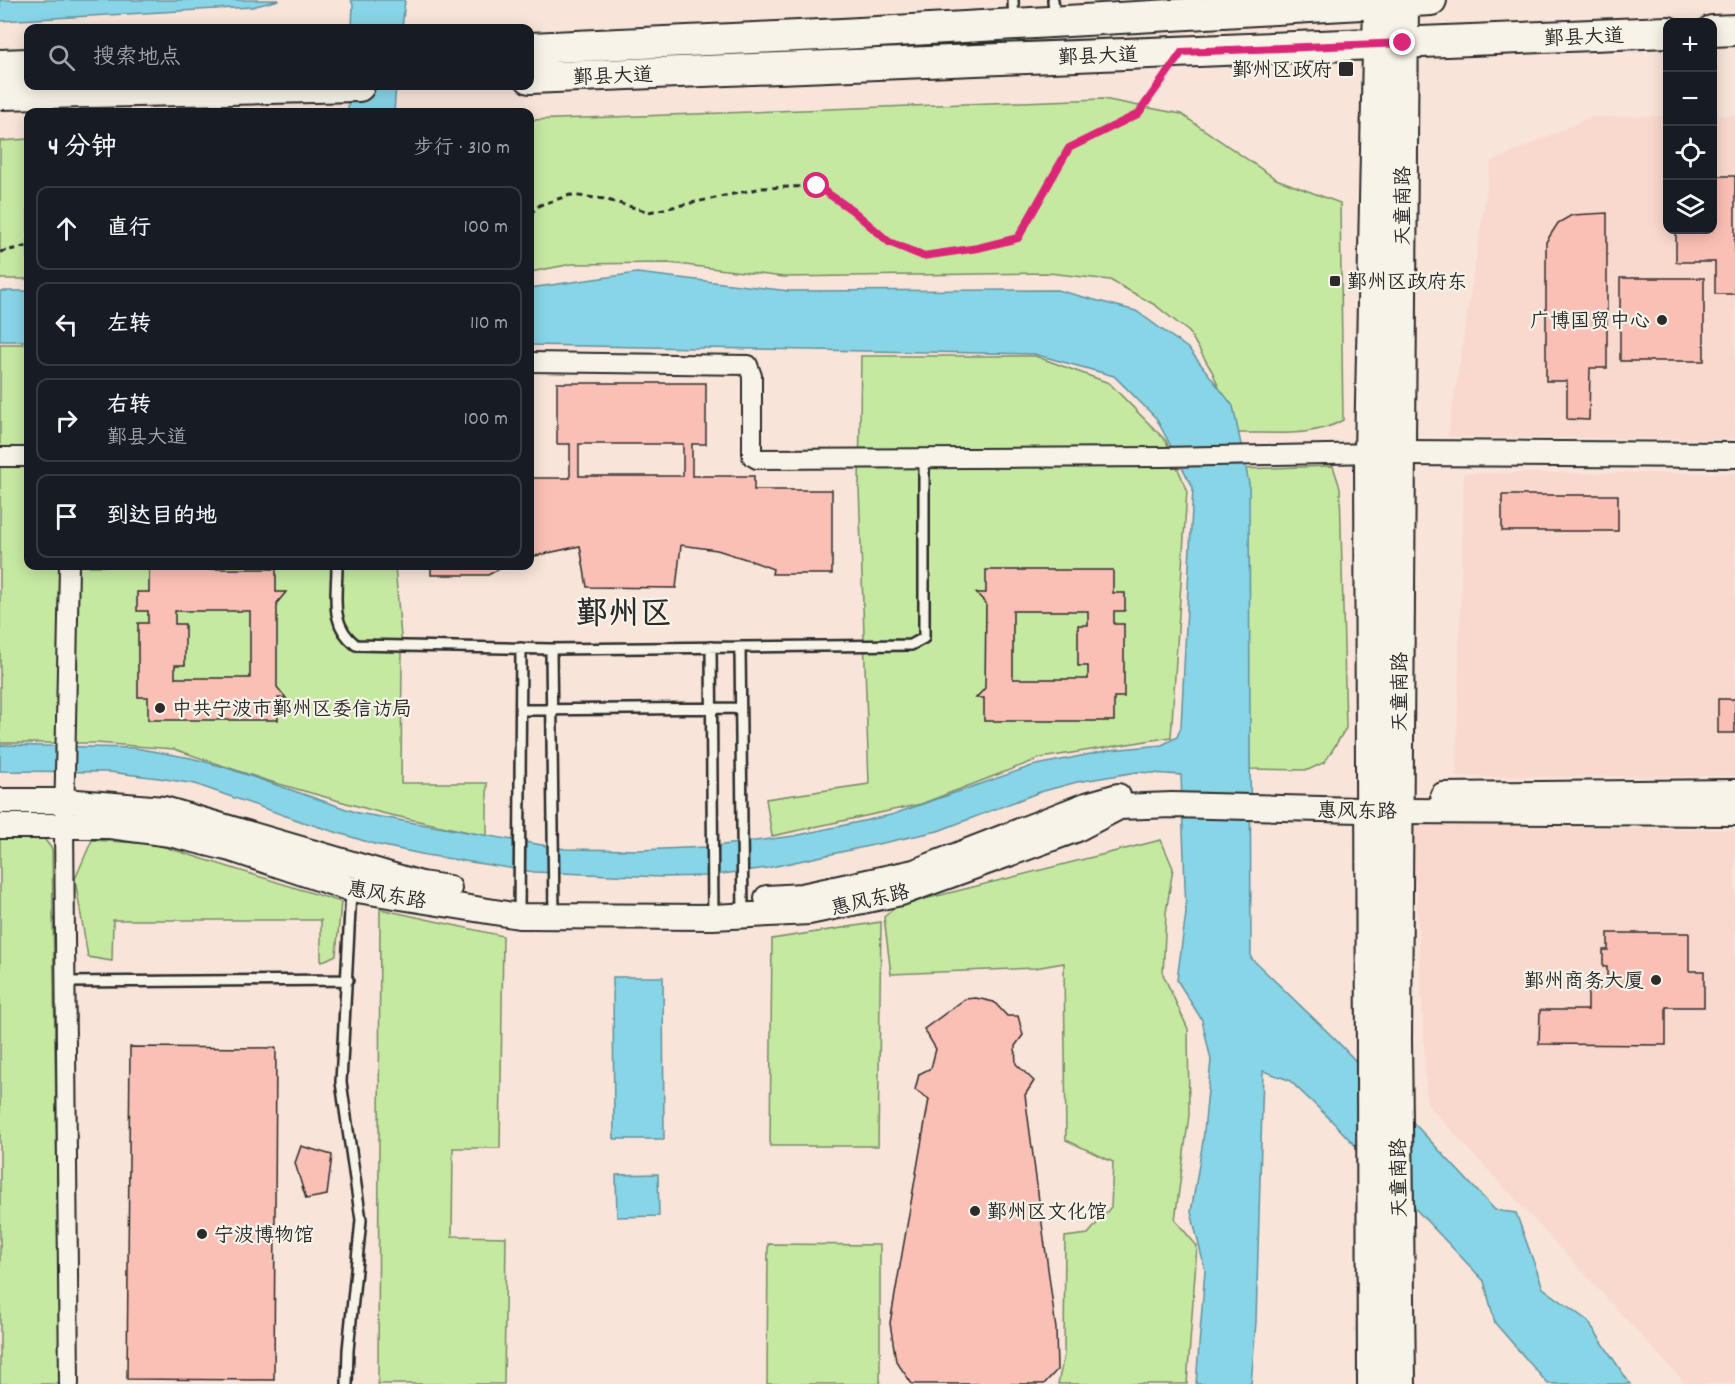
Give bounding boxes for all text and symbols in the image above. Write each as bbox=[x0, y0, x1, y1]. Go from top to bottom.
map controls bbox=[1663, 18, 1717, 234]
button: + bbox=[1663, 18, 1717, 72]
search box bbox=[24, 24, 534, 90]
street label: 鄞县大道 bbox=[1544, 24, 1625, 54]
route end bbox=[1389, 29, 1415, 55]
icon: search bbox=[45, 41, 78, 74]
text: 搜索地点 bbox=[93, 43, 181, 74]
street label: 鄞县大道 bbox=[1058, 43, 1139, 73]
place label: 鄞州区政府 bbox=[1232, 58, 1332, 86]
marker: 鄞州区政府 bbox=[1337, 60, 1355, 78]
street label: 鄞县大道 bbox=[573, 63, 654, 93]
button: − bbox=[1663, 72, 1717, 126]
button: locate bbox=[1663, 126, 1717, 180]
text: 4 分钟 bbox=[48, 130, 117, 167]
text: 步行 · 310 m bbox=[414, 135, 510, 163]
street label: 天童南路 bbox=[1391, 165, 1419, 246]
route start bbox=[803, 172, 829, 198]
button: layers bbox=[1663, 180, 1717, 234]
icon: ahead bbox=[50, 212, 83, 245]
text: 直行 bbox=[107, 214, 151, 245]
text: 100 m bbox=[464, 214, 508, 242]
place label: 鄞州区政府东 bbox=[1347, 270, 1467, 298]
marker: 鄞州区政府东 bbox=[1328, 274, 1342, 288]
icon: left bbox=[50, 308, 83, 341]
place label: 广博国贸中心 bbox=[1530, 309, 1650, 337]
text: 左转 bbox=[107, 310, 151, 341]
text: 110 m bbox=[470, 310, 508, 338]
marker: 广博国贸中心 bbox=[1655, 313, 1669, 327]
text: 右转 bbox=[107, 391, 151, 422]
icon: right bbox=[50, 404, 83, 437]
text: 100 m bbox=[464, 406, 508, 434]
text: 鄞县大道 bbox=[107, 425, 187, 453]
icon: arrive bbox=[50, 500, 83, 533]
text: 到达目的地 bbox=[107, 502, 217, 533]
district label: 鄞州区 bbox=[576, 594, 672, 640]
street label: 天童南路 bbox=[1388, 651, 1416, 732]
place label: 中共宁波市鄞州区委信访局 bbox=[172, 697, 412, 725]
marker: 中共宁波市鄞州区委信访局 bbox=[153, 701, 167, 715]
street label: 惠风东路 bbox=[1317, 798, 1398, 828]
street label: 惠风东路 bbox=[345, 876, 429, 918]
street label: 惠风东路 bbox=[829, 879, 914, 925]
place label: 鄞州商务大厦 bbox=[1524, 969, 1644, 997]
marker: 鄞州商务大厦 bbox=[1649, 973, 1663, 987]
street label: 天童南路 bbox=[1386, 1137, 1416, 1218]
place label: 鄞州区文化馆 bbox=[987, 1200, 1107, 1228]
marker: 鄞州区文化馆 bbox=[968, 1204, 982, 1218]
place label: 宁波博物馆 bbox=[214, 1223, 314, 1251]
marker: 宁波博物馆 bbox=[195, 1227, 209, 1241]

